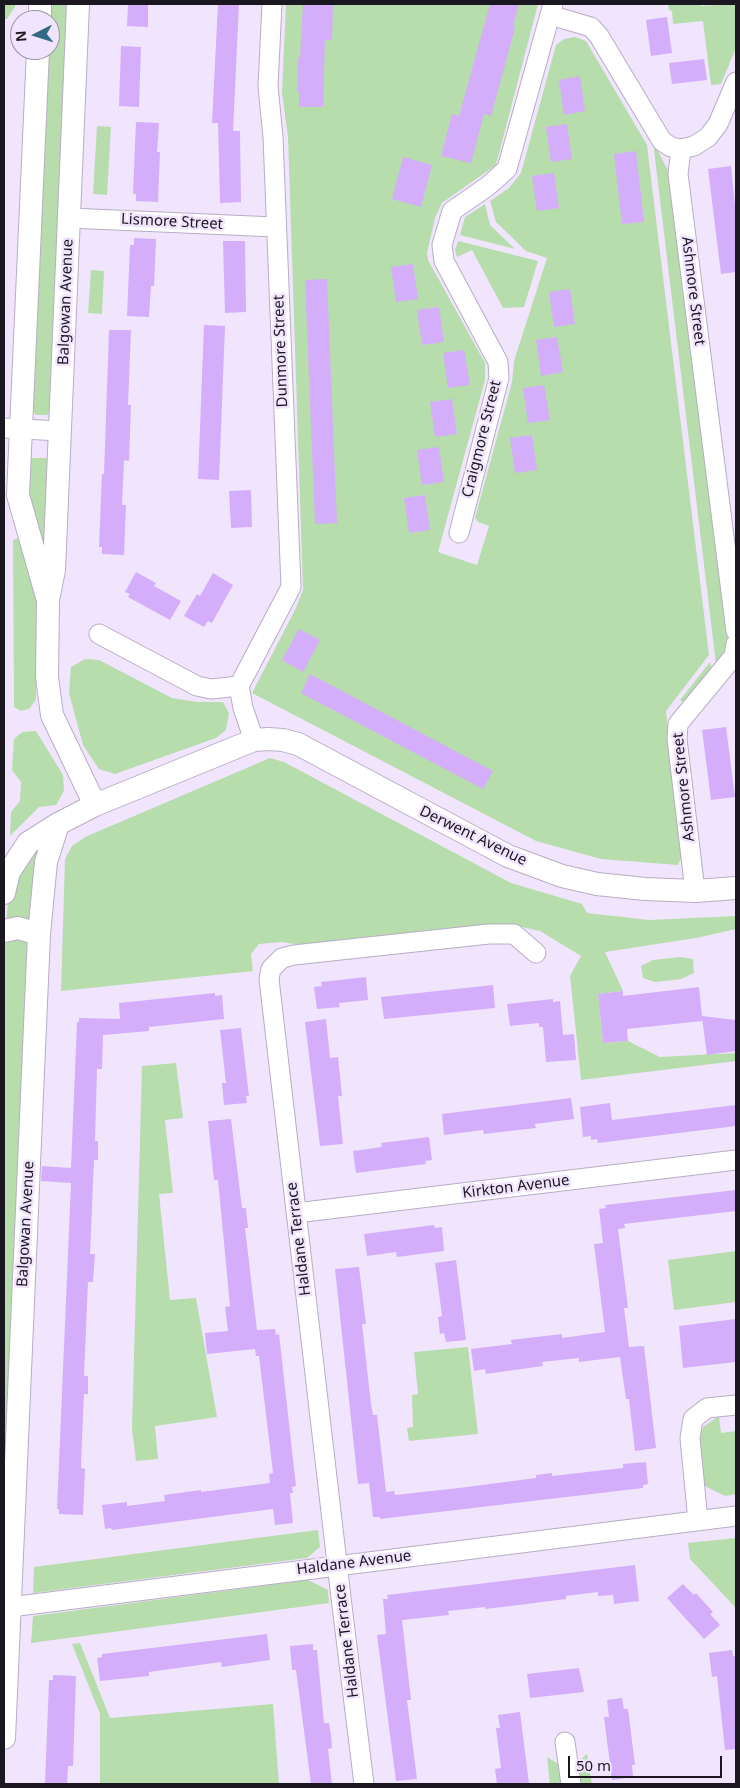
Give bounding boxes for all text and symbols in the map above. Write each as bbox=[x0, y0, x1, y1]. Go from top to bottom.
north arrow bbox=[10, 10, 60, 60]
text: N bbox=[11, 30, 31, 43]
street label: Lismore Street bbox=[121, 210, 223, 234]
street label: Ashmore Street bbox=[677, 236, 709, 346]
street label: Balgowan Avenue bbox=[55, 239, 77, 365]
street label: Dunmore Street bbox=[270, 294, 292, 408]
street label: Craigmore Street bbox=[459, 379, 505, 499]
street label: Ashmore Street bbox=[669, 732, 699, 842]
street label: Derwent Avenue bbox=[416, 802, 530, 870]
street label: Balgowan Avenue bbox=[14, 1161, 38, 1287]
street label: Kirkton Avenue bbox=[461, 1172, 571, 1202]
street label: Haldane Terrace bbox=[283, 1181, 315, 1297]
street label: Haldane Avenue bbox=[296, 1547, 412, 1579]
street label: Haldane Terrace bbox=[331, 1583, 363, 1699]
scale bar bbox=[570, 1746, 724, 1778]
text: 50 m bbox=[576, 1755, 611, 1775]

